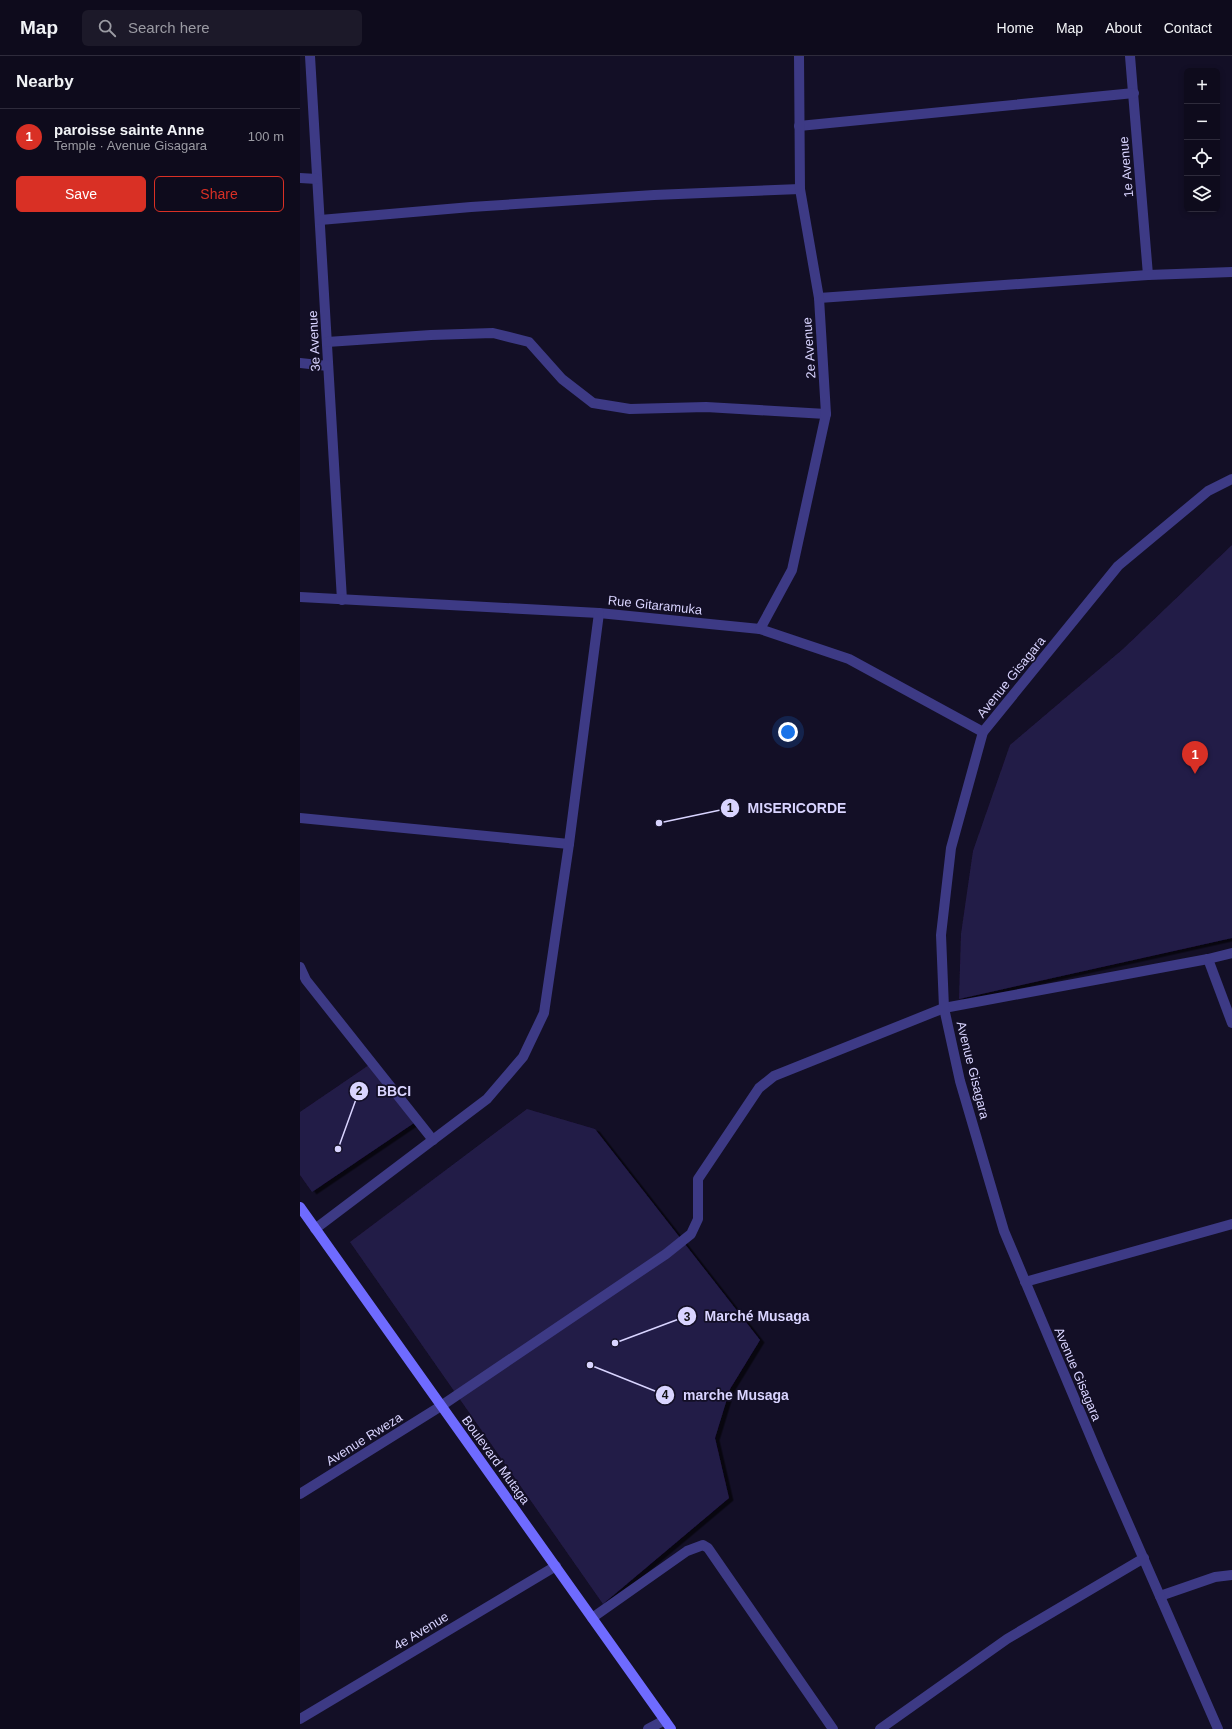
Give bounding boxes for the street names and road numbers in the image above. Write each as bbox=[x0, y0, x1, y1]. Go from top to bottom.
street label: 1e Avenue bbox=[1116, 136, 1136, 198]
street label: 3e Avenue bbox=[305, 310, 323, 372]
street label: 2e Avenue bbox=[799, 317, 819, 379]
street label: Rue Gitaramuka bbox=[607, 593, 704, 617]
street label: Avenue Gisagara bbox=[974, 633, 1049, 721]
street label: Avenue Gisagara bbox=[954, 1020, 993, 1121]
street label: Avenue Gisagara bbox=[1052, 1325, 1105, 1424]
street label: Avenue Rweza bbox=[323, 1409, 406, 1468]
street label: Boulevard Mutaga bbox=[459, 1413, 534, 1508]
street label: 4e Avenue bbox=[391, 1609, 451, 1653]

